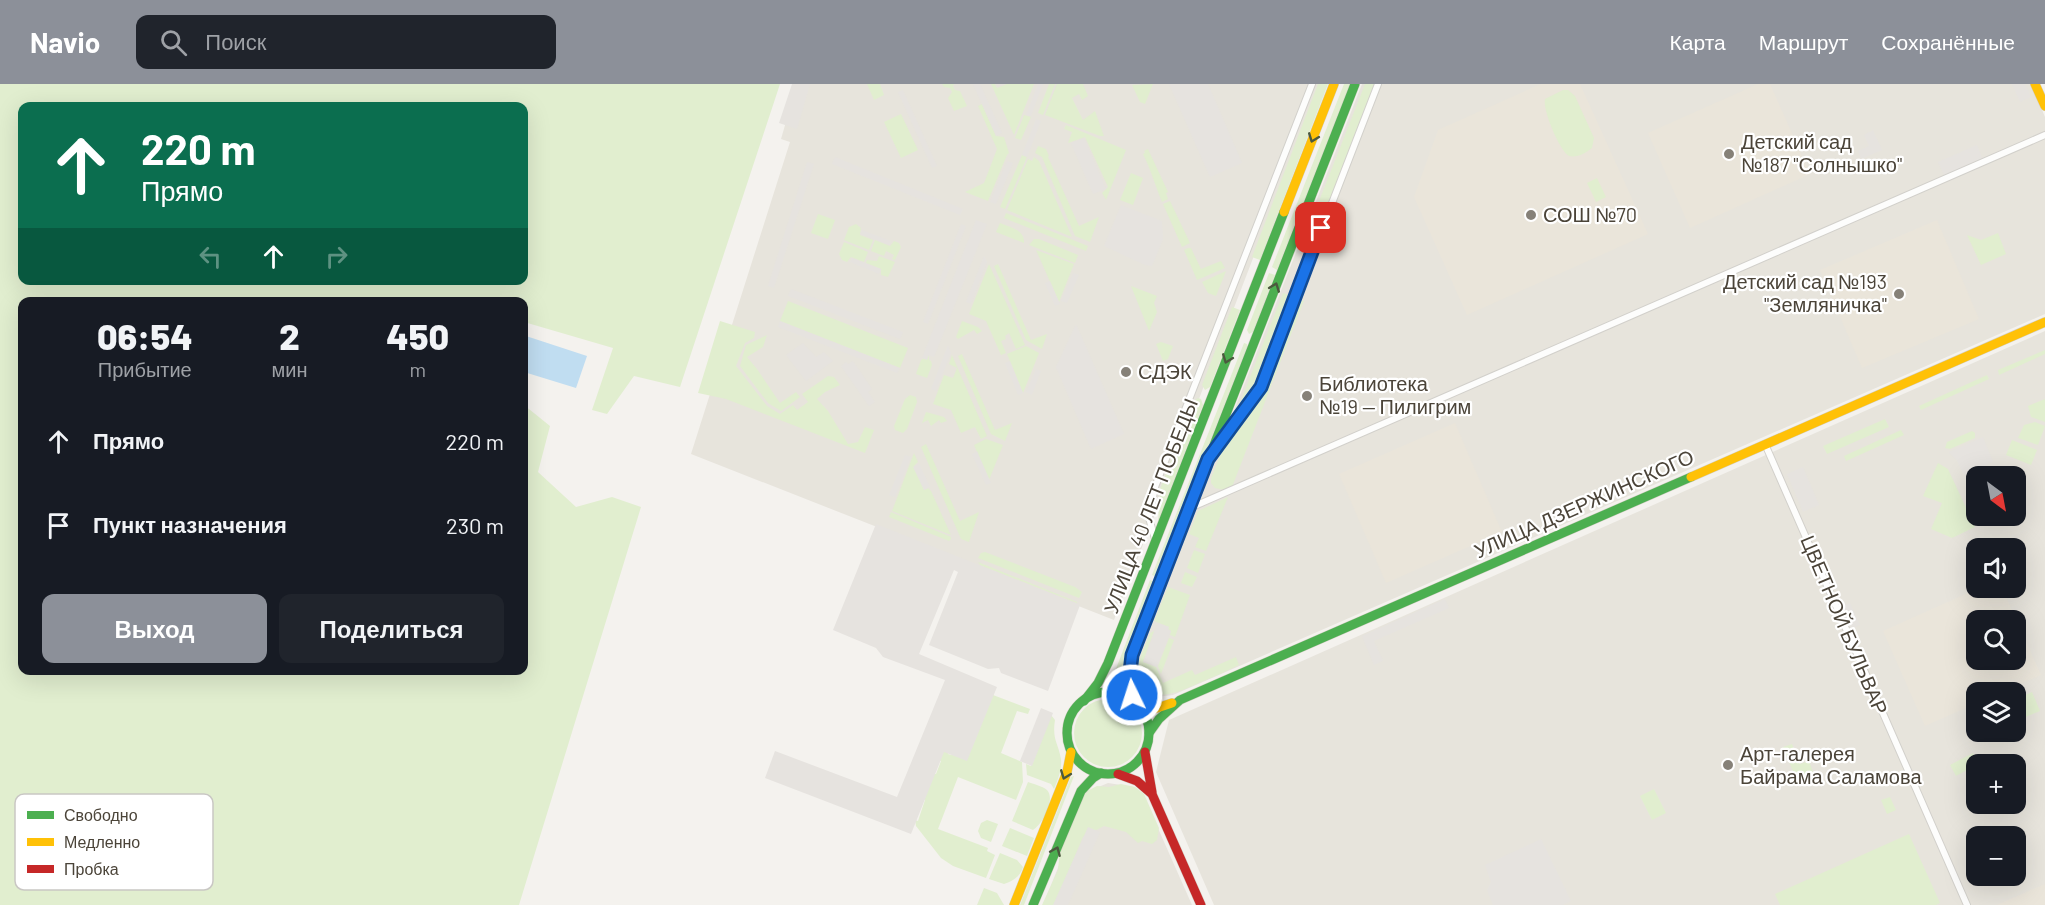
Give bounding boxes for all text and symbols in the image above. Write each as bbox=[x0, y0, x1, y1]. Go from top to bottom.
search box bbox=[136, 15, 556, 69]
text: Navio bbox=[30, 25, 100, 59]
icon: search bbox=[157, 26, 190, 59]
text: Поиск bbox=[205, 28, 266, 54]
text: Карта bbox=[1670, 29, 1726, 54]
text: Маршрут bbox=[1759, 29, 1848, 54]
text: Сохранённые bbox=[1881, 29, 2015, 54]
text: 220 m bbox=[141, 123, 255, 173]
icon: ahead bbox=[42, 126, 120, 204]
place label: Детский сад №187 "Солнышко" bbox=[1741, 129, 1902, 176]
one-way arrow bbox=[1308, 132, 1320, 143]
marker: Детский сад №187 "Солнышко" bbox=[1722, 147, 1736, 161]
text: Прямо bbox=[141, 174, 223, 206]
pin bbox=[1295, 202, 1346, 253]
place label: СОШ №70 bbox=[1543, 202, 1637, 226]
marker: СОШ №70 bbox=[1524, 208, 1538, 222]
icon: arrive bbox=[1304, 211, 1337, 244]
icon: left bbox=[194, 240, 227, 273]
icon: ahead bbox=[257, 240, 290, 273]
icon: right bbox=[320, 240, 353, 273]
place label: Детский сад №193 "Земляничка" bbox=[1723, 269, 1887, 316]
one-way arrow bbox=[1268, 282, 1281, 293]
marker: Детский сад №193 "Земляничка" bbox=[1892, 287, 1906, 301]
text: 06:54 bbox=[97, 314, 193, 357]
text: 2 bbox=[279, 314, 300, 357]
text: 450 bbox=[386, 314, 449, 357]
one-way arrow bbox=[1222, 353, 1234, 364]
text: Прибытие bbox=[98, 357, 192, 381]
text: мин bbox=[272, 357, 307, 381]
text: m bbox=[409, 357, 426, 381]
place label: СДЭК bbox=[1138, 359, 1192, 383]
marker: СДЭК bbox=[1119, 365, 1133, 379]
place label: Библиотека №19 — Пилигрим bbox=[1319, 371, 1471, 418]
marker: Библиотека №19 — Пилигрим bbox=[1300, 389, 1314, 403]
street label: УЛИЦА 40 ЛЕТ ПОБЕДЫ bbox=[1098, 395, 1202, 617]
icon: ahead bbox=[42, 425, 75, 458]
text: Прямо bbox=[93, 427, 164, 453]
text: 220 m bbox=[445, 428, 504, 454]
street label: УЛИЦА ДЗЕРЖИНСКОГО bbox=[1470, 444, 1697, 562]
north arrow bbox=[1966, 466, 2026, 526]
map controls bbox=[1966, 466, 2026, 886]
icon: arrive bbox=[42, 509, 75, 542]
text: Пункт назначения bbox=[93, 511, 287, 537]
text: 230 m bbox=[446, 512, 504, 538]
street label: ЦВЕТНОЙ БУЛЬВАР bbox=[1796, 531, 1894, 718]
button: sound bbox=[1966, 538, 2026, 598]
button: Выход bbox=[42, 594, 267, 663]
button: Поделиться bbox=[279, 594, 504, 663]
button: search bbox=[1966, 610, 2026, 670]
position arrow bbox=[1100, 663, 1164, 727]
button: layers bbox=[1966, 682, 2026, 742]
place label: Арт-галерея Байрама Саламова bbox=[1740, 741, 1922, 788]
button: + bbox=[1966, 754, 2026, 814]
marker: Арт-галерея Байрама Саламова bbox=[1721, 758, 1735, 772]
one-way arrow bbox=[1060, 769, 1072, 780]
legend bbox=[15, 794, 213, 890]
text: Свободно bbox=[64, 805, 138, 824]
button: − bbox=[1966, 826, 2026, 886]
text: Медленно bbox=[64, 832, 140, 851]
one-way arrow bbox=[1049, 846, 1061, 857]
text: Пробка bbox=[64, 859, 119, 878]

